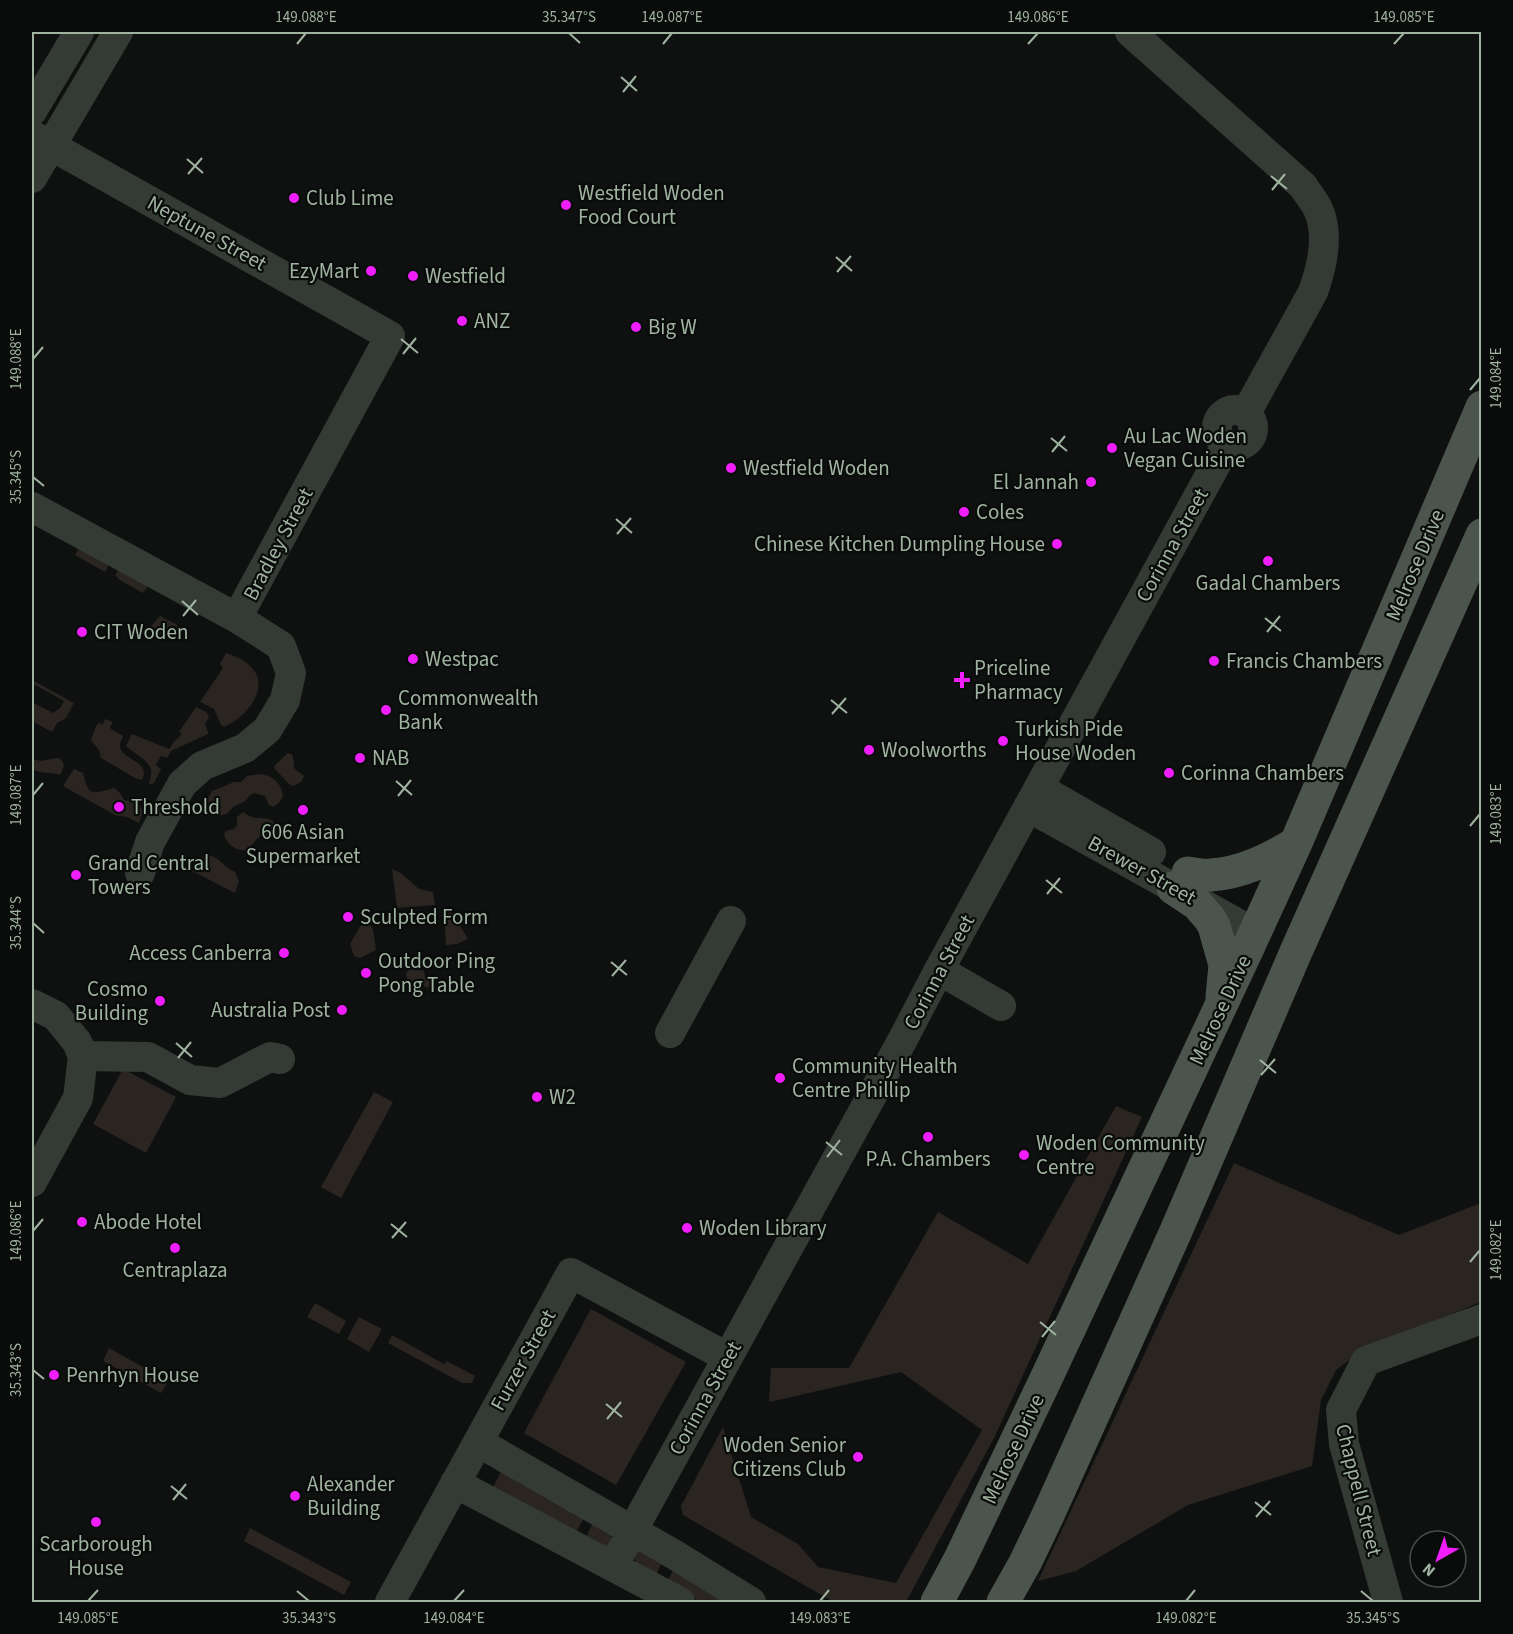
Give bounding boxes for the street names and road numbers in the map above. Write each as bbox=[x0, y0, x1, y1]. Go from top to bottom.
street label: Neptune Street bbox=[142, 188, 272, 278]
street label: Bradley Street bbox=[236, 482, 320, 606]
street label: Corinna Street bbox=[1128, 483, 1216, 607]
street label: Melrose Drive bbox=[1378, 505, 1452, 625]
street label: Brewer Street bbox=[1082, 828, 1202, 912]
street label: Corinna Street bbox=[896, 909, 982, 1035]
street label: Melrose Drive bbox=[1181, 950, 1259, 1070]
street label: Furzer Street bbox=[483, 1304, 563, 1416]
street label: Corinna Street bbox=[661, 1336, 749, 1460]
street label: Melrose Drive bbox=[974, 1389, 1052, 1509]
street label: Chappell Street bbox=[1328, 1421, 1390, 1559]

